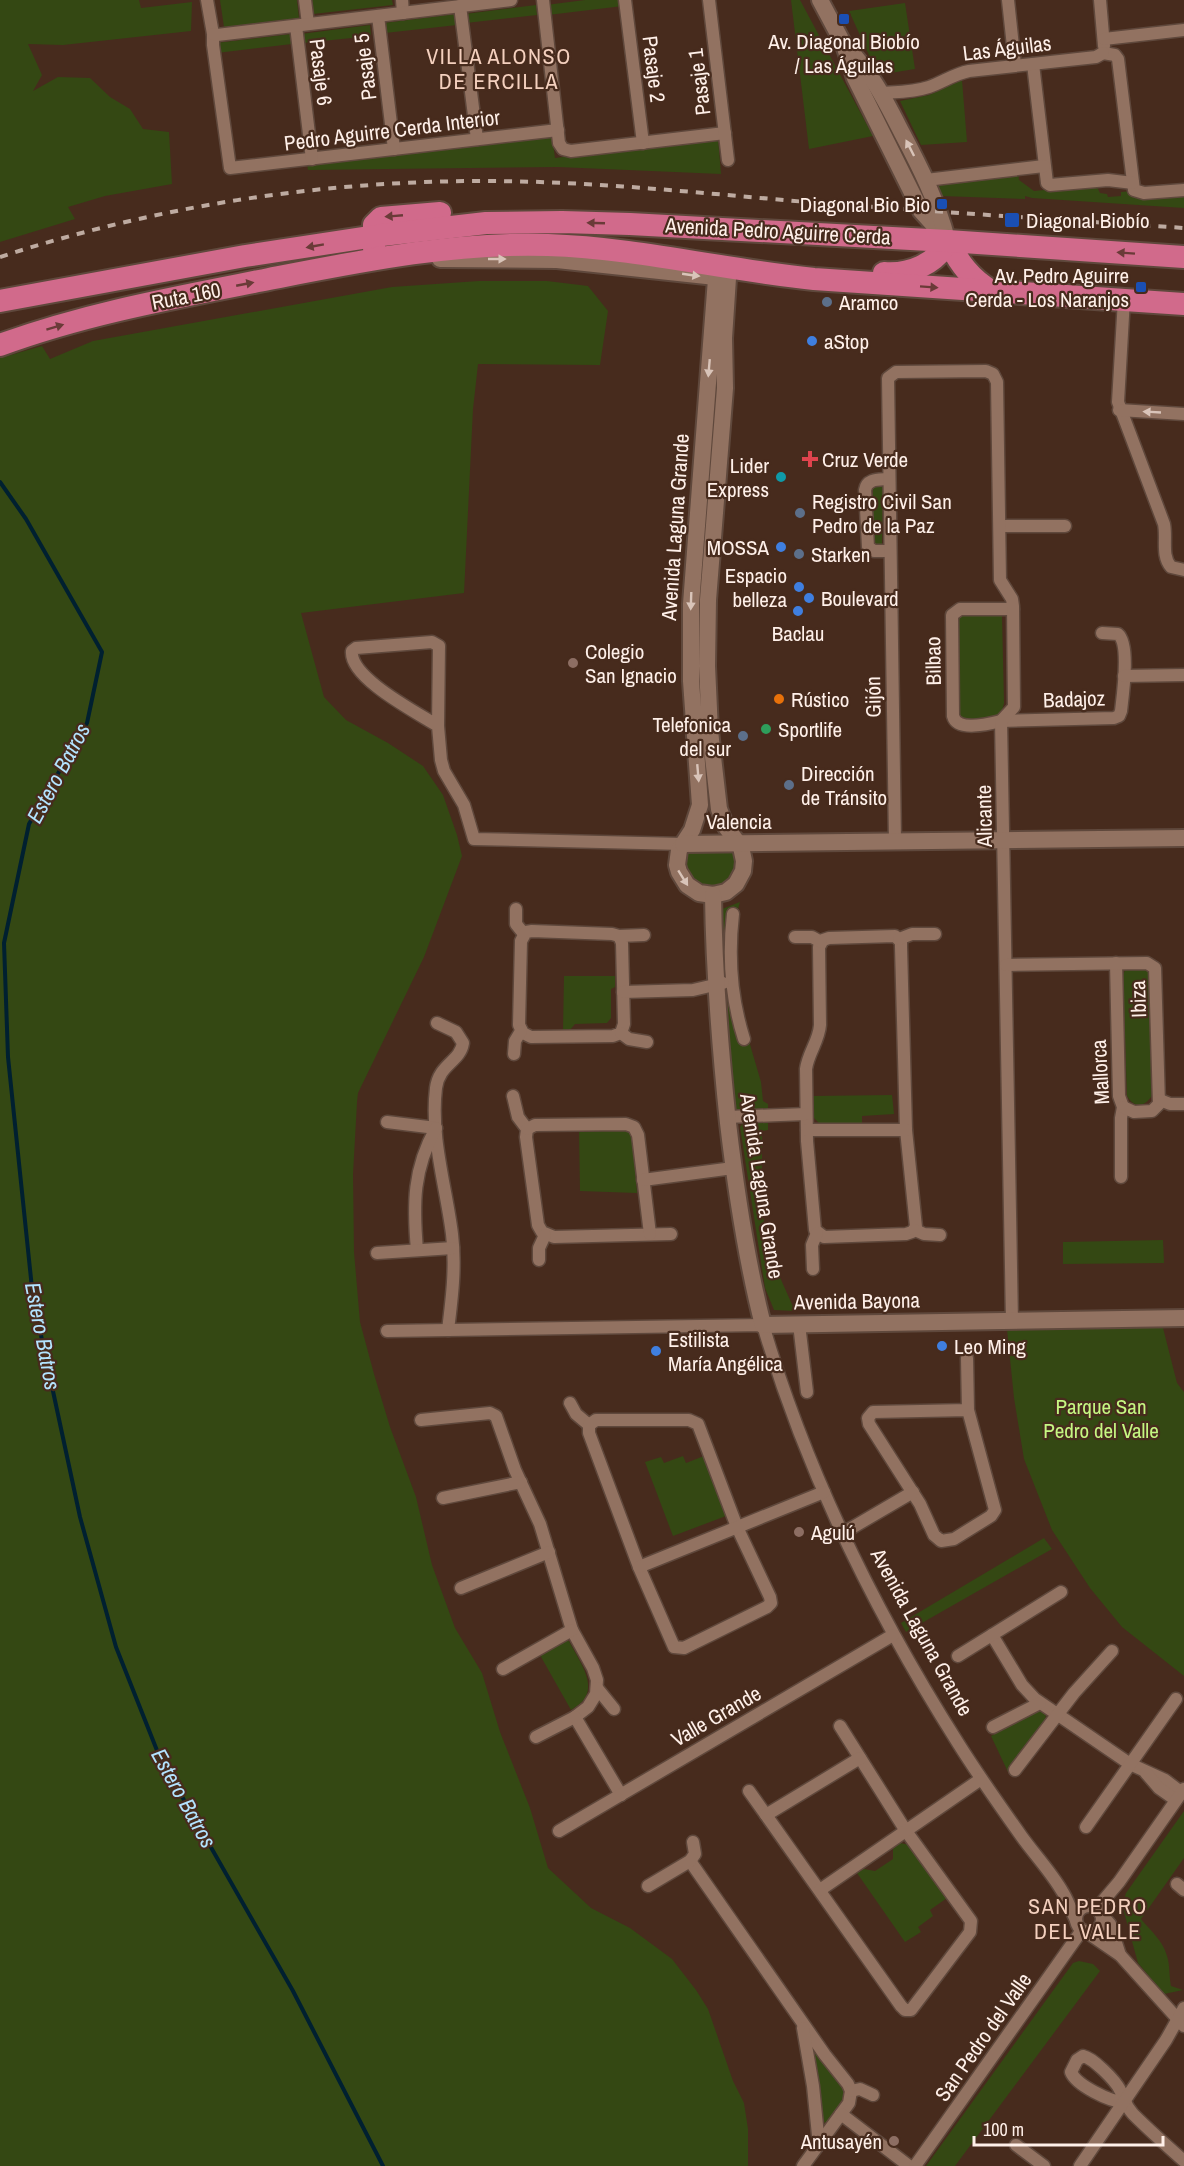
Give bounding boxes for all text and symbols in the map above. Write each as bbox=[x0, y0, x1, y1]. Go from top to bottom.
marker: Av. Diagonal Biobío / Las Águilas bbox=[837, 12, 851, 26]
place label: Av. Diagonal Biobío / Las Águilas bbox=[767, 27, 920, 80]
street label: Las Águilas bbox=[961, 28, 1053, 68]
street label: Pasaje 5 bbox=[347, 32, 383, 102]
street label: Pasaje 2 bbox=[636, 34, 672, 104]
street label: Pasaje 6 bbox=[303, 37, 339, 107]
district label: VILLA ALONSO DE ERCILLA bbox=[426, 41, 572, 96]
street label: Pasaje 1 bbox=[680, 47, 717, 117]
street label: Pedro Aguirre Cerda Interior bbox=[282, 102, 502, 158]
one-way arrow bbox=[905, 139, 915, 156]
place label: Diagonal Bio Bio bbox=[800, 190, 930, 219]
marker: Diagonal Bio Bio bbox=[935, 197, 949, 211]
place label: Diagonal Biobío bbox=[1026, 206, 1150, 235]
one-way arrow bbox=[385, 211, 404, 221]
street label: Avenida Pedro Aguirre Cerda bbox=[664, 211, 892, 251]
marker: Diagonal Biobío bbox=[1003, 211, 1021, 229]
one-way arrow bbox=[586, 218, 605, 227]
one-way arrow bbox=[306, 242, 325, 251]
one-way arrow bbox=[1116, 248, 1135, 258]
one-way arrow bbox=[488, 254, 507, 264]
place label: Av. Pedro Aguirre Cerda - Los Naranjos bbox=[965, 261, 1129, 314]
one-way arrow bbox=[682, 271, 701, 280]
street label: Ruta 160 bbox=[149, 275, 223, 317]
one-way arrow bbox=[236, 279, 255, 288]
marker: Av. Pedro Aguirre Cerda - Los Naranjos bbox=[1134, 280, 1148, 294]
one-way arrow bbox=[919, 282, 938, 292]
place label: Aramco bbox=[838, 288, 898, 317]
marker: Aramco bbox=[820, 295, 834, 309]
one-way arrow bbox=[46, 322, 64, 331]
place label: aStop bbox=[824, 327, 869, 356]
marker: aStop bbox=[805, 334, 819, 348]
one-way arrow bbox=[704, 358, 714, 377]
one-way arrow bbox=[1142, 407, 1161, 416]
street label: Avenida Laguna Grande bbox=[654, 433, 696, 622]
place label: Cruz Verde bbox=[822, 445, 908, 474]
place label: Lider Express bbox=[707, 451, 769, 504]
marker: Cruz Verde bbox=[803, 452, 817, 466]
marker: Lider Express bbox=[774, 470, 788, 484]
place label: Registro Civil San Pedro de la Paz bbox=[812, 487, 952, 540]
marker: Registro Civil San Pedro de la Paz bbox=[793, 506, 807, 520]
place label: MOSSA bbox=[707, 533, 770, 562]
marker: MOSSA bbox=[774, 540, 788, 554]
place label: Starken bbox=[811, 540, 870, 569]
marker: Starken bbox=[792, 547, 806, 561]
place label: Espacio belleza bbox=[725, 561, 787, 614]
marker: Espacio belleza bbox=[792, 580, 806, 594]
place label: Boulevard bbox=[821, 584, 899, 613]
marker: Boulevard bbox=[802, 591, 816, 605]
one-way arrow bbox=[686, 592, 696, 611]
marker: Baclau bbox=[791, 604, 805, 618]
place label: Baclau bbox=[772, 619, 824, 648]
street label: Bilbao bbox=[918, 636, 948, 686]
place label: Colegio San Ignacio bbox=[585, 637, 677, 690]
marker: Colegio San Ignacio bbox=[566, 656, 580, 670]
street label: Gijón bbox=[858, 676, 888, 718]
street label: Badajoz bbox=[1042, 683, 1106, 715]
place label: Rústico bbox=[791, 685, 849, 714]
marker: Rústico bbox=[772, 692, 786, 706]
place label: Telefonica del sur bbox=[653, 710, 731, 763]
place label: Sportlife bbox=[778, 715, 842, 744]
water label: Estero Batros bbox=[19, 718, 97, 828]
marker: Sportlife bbox=[759, 722, 773, 736]
marker: Telefonica del sur bbox=[736, 729, 750, 743]
place label: Dirección de Tránsito bbox=[801, 759, 887, 812]
one-way arrow bbox=[693, 764, 703, 783]
marker: Dirección de Tránsito bbox=[782, 778, 796, 792]
street label: Alicante bbox=[969, 785, 999, 848]
street label: Valencia bbox=[706, 807, 772, 836]
one-way arrow bbox=[678, 869, 689, 886]
street label: Ibiza bbox=[1123, 979, 1153, 1018]
street label: Mallorca bbox=[1084, 1038, 1116, 1105]
street label: Avenida Laguna Grande bbox=[733, 1090, 791, 1281]
water label: Estero Batros bbox=[18, 1279, 68, 1393]
street label: Avenida Bayona bbox=[793, 1285, 921, 1317]
place label: Estilista María Angélica bbox=[668, 1325, 783, 1378]
place label: Leo Ming bbox=[954, 1332, 1026, 1361]
marker: Leo Ming bbox=[935, 1339, 949, 1353]
marker: Estilista María Angélica bbox=[649, 1344, 663, 1358]
park label: Parque San Pedro del Valle bbox=[1043, 1392, 1159, 1445]
place label: Agulú bbox=[810, 1518, 855, 1547]
marker: Agulú bbox=[792, 1525, 806, 1539]
street label: Avenida Laguna Grande bbox=[863, 1542, 980, 1721]
street label: Valle Grande bbox=[666, 1679, 766, 1753]
water label: Estero Batros bbox=[144, 1743, 224, 1853]
district label: SAN PEDRO DEL VALLE bbox=[1028, 1891, 1148, 1946]
street label: San Pedro del Valle bbox=[928, 1967, 1038, 2107]
scale bar bbox=[974, 2109, 1163, 2147]
text: 100 m bbox=[983, 2117, 1024, 2142]
place label: Antusayén bbox=[800, 2127, 882, 2156]
marker: Antusayén bbox=[887, 2134, 901, 2148]

